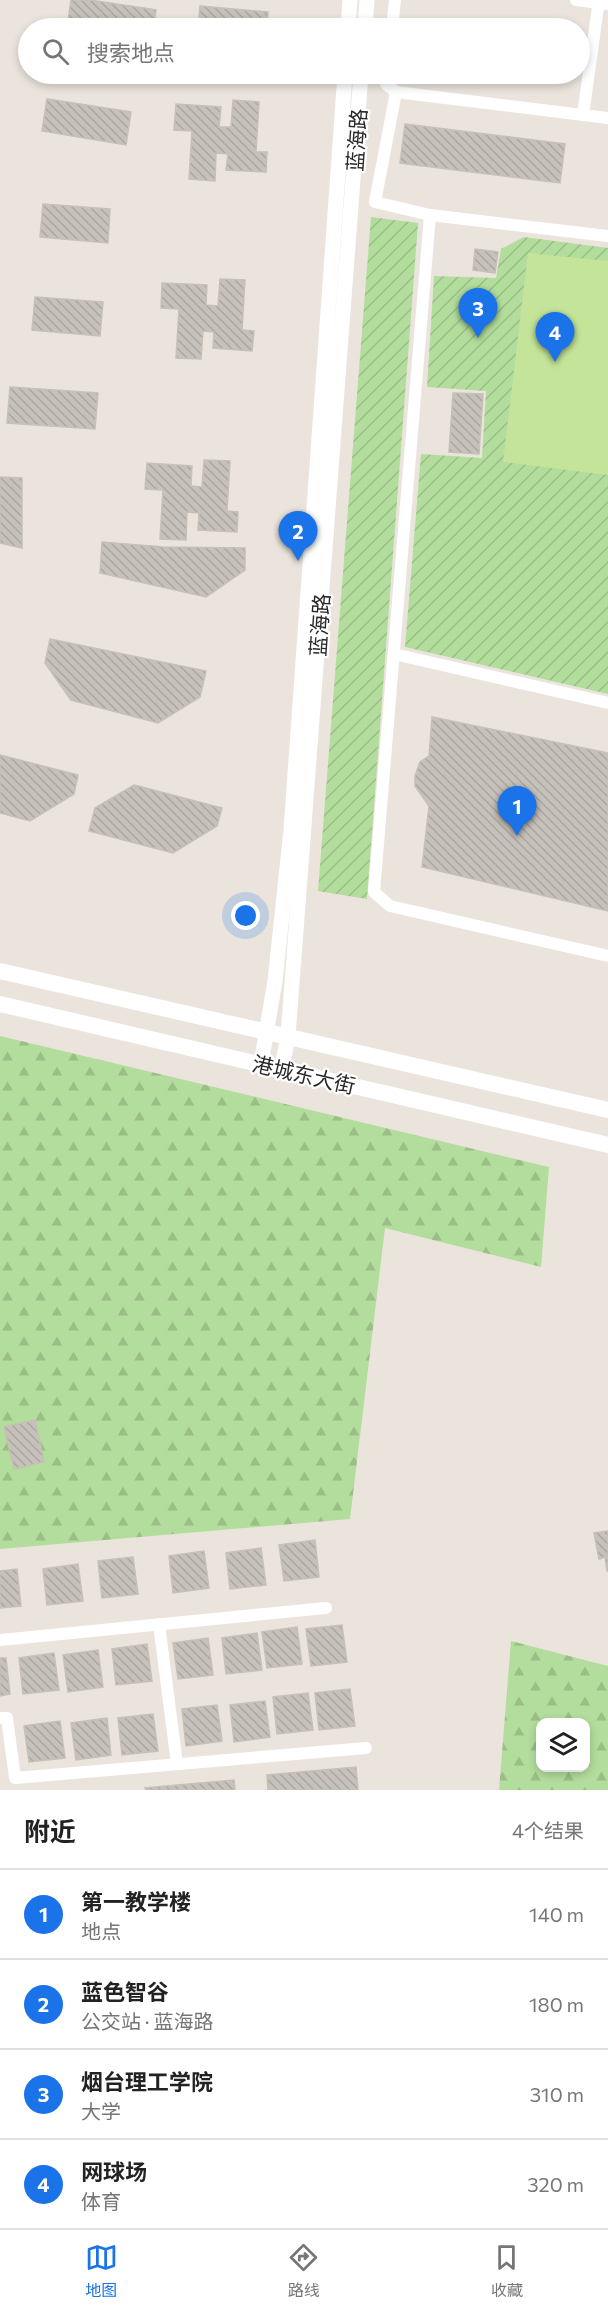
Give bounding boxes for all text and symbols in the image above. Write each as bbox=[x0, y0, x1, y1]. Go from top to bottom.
search box bbox=[18, 18, 590, 84]
icon: search bbox=[39, 35, 72, 68]
text: 搜索地点 bbox=[87, 39, 175, 66]
street label: 蓝海路 bbox=[341, 108, 371, 172]
pin: 3 bbox=[458, 288, 498, 338]
pin: 4 bbox=[536, 312, 574, 362]
pin: 2 bbox=[278, 512, 318, 561]
street label: 蓝海路 bbox=[304, 593, 334, 657]
pin: 1 bbox=[498, 786, 536, 836]
your location bbox=[231, 901, 260, 930]
street label: 港城东大街 bbox=[250, 1050, 358, 1098]
map controls bbox=[536, 1718, 590, 1772]
button: layers bbox=[536, 1718, 590, 1772]
text: 附近 bbox=[24, 1815, 76, 1846]
text: 4个结果 bbox=[512, 1818, 584, 1842]
text: 第一教学楼 bbox=[81, 1888, 191, 1915]
text: 1 bbox=[39, 1902, 48, 1926]
text: 140 m bbox=[529, 1902, 584, 1926]
text: 地点 bbox=[81, 1919, 121, 1943]
text: 蓝色智谷 bbox=[81, 1978, 169, 2005]
text: 2 bbox=[38, 1992, 49, 2016]
text: 180 m bbox=[529, 1992, 584, 2016]
text: 公交站 · 蓝海路 bbox=[81, 2009, 213, 2033]
text: 烟台理工学院 bbox=[81, 2068, 213, 2095]
text: 3 bbox=[38, 2082, 49, 2106]
text: 310 m bbox=[530, 2082, 584, 2106]
text: 大学 bbox=[81, 2099, 121, 2123]
text: 网球场 bbox=[81, 2158, 147, 2185]
text: 4 bbox=[37, 2172, 50, 2196]
text: 320 m bbox=[527, 2172, 584, 2196]
text: 体育 bbox=[81, 2189, 121, 2213]
tab: 地图 bbox=[85, 2241, 118, 2301]
tab: 路线 bbox=[287, 2241, 320, 2301]
tab: 收藏 bbox=[490, 2241, 523, 2301]

